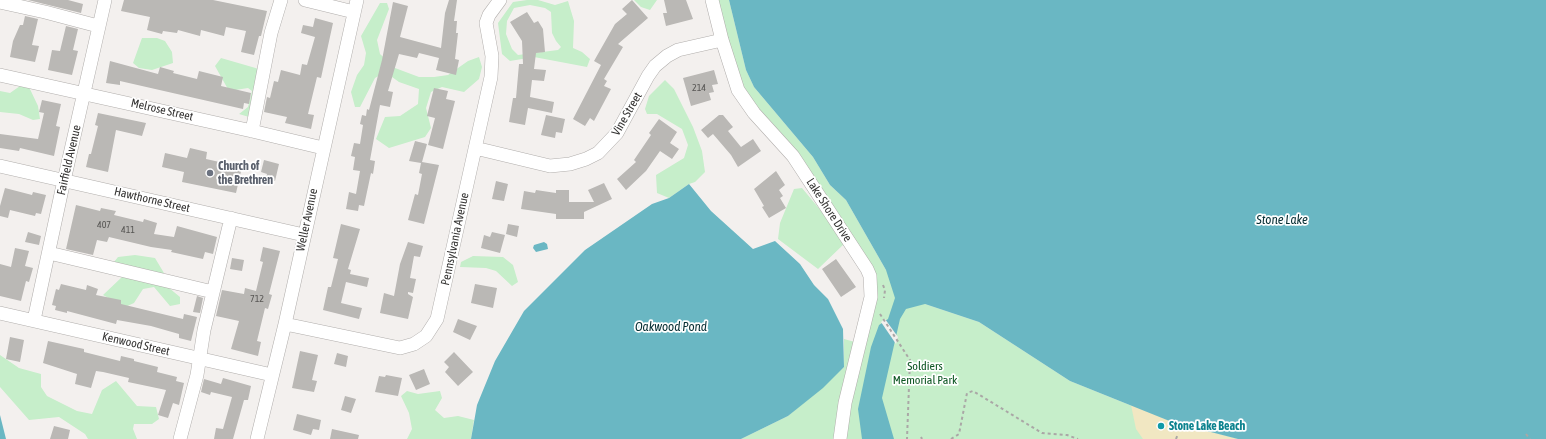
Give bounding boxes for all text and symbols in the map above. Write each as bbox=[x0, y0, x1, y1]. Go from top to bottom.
house number: 214 bbox=[692, 82, 706, 94]
street label: Vine Street bbox=[609, 90, 645, 138]
street label: Melrose Street bbox=[129, 96, 195, 124]
street label: Fairfield Avenue bbox=[54, 124, 84, 196]
place label: Church of the Brethren bbox=[218, 159, 273, 187]
marker: Church of the Brethren bbox=[205, 168, 215, 178]
street label: Lake Shore Drive bbox=[803, 176, 855, 244]
street label: Hawthorne Street bbox=[113, 184, 191, 216]
street label: Weller Avenue bbox=[293, 187, 321, 253]
street label: Pennsylvania Avenue bbox=[438, 191, 472, 287]
water label: Stone Lake bbox=[1256, 212, 1308, 228]
house number: 407 bbox=[97, 219, 111, 231]
house number: 411 bbox=[121, 224, 135, 236]
house number: 712 bbox=[250, 293, 264, 305]
water label: Oakwood Pond bbox=[635, 319, 707, 335]
street label: Kenwood Street bbox=[101, 329, 171, 359]
park label: Soldiers Memorial Park bbox=[893, 359, 957, 387]
place label: Stone Lake Beach bbox=[1169, 419, 1245, 433]
marker: Stone Lake Beach bbox=[1156, 421, 1166, 431]

